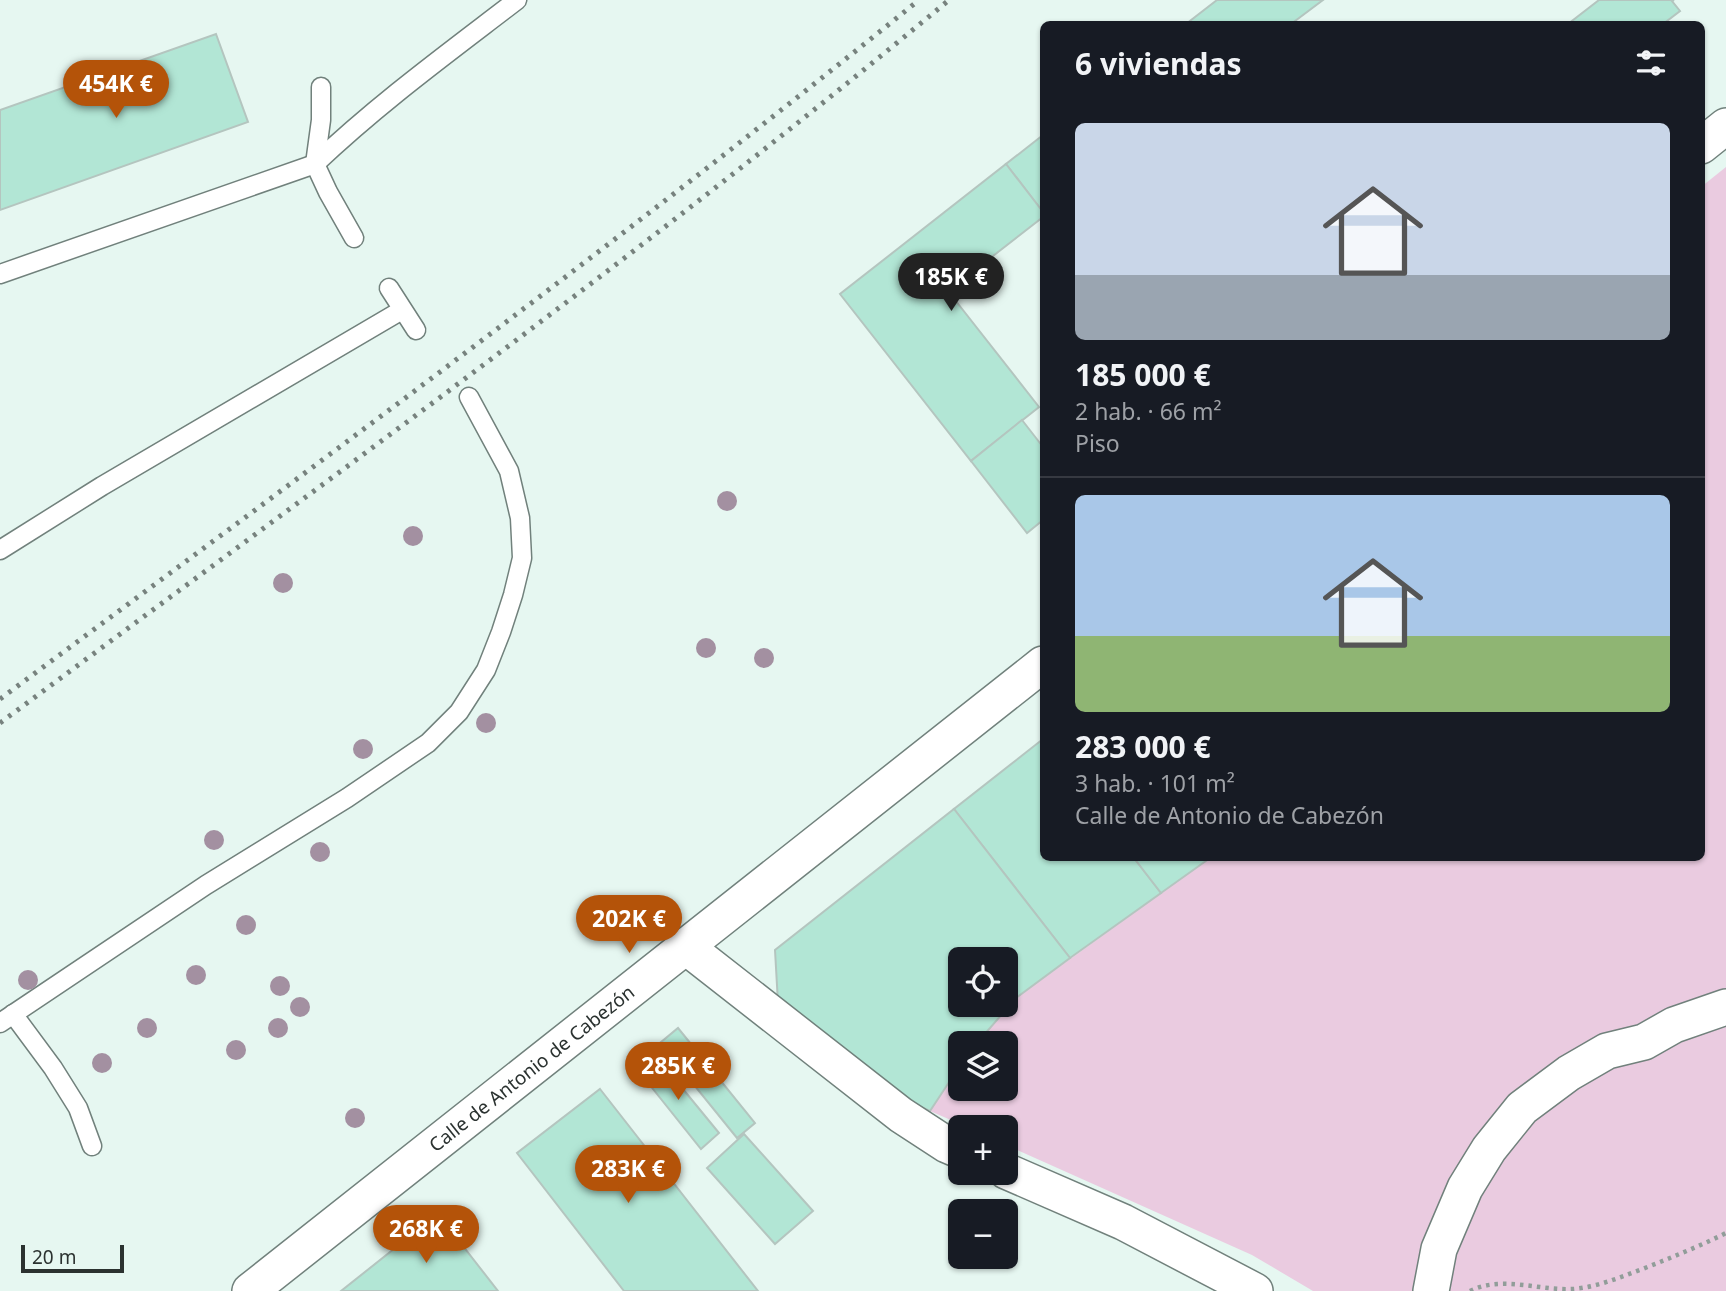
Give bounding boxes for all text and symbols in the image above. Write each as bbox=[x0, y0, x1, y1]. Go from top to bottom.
text: 6 viviendas bbox=[1075, 43, 1242, 84]
icon: filters bbox=[1632, 44, 1670, 82]
pin: 454K € bbox=[59, 60, 173, 120]
text: 454K € bbox=[79, 67, 153, 99]
icon: home bbox=[1310, 168, 1436, 294]
pin: 185K € bbox=[894, 254, 1008, 313]
text: 185K € bbox=[914, 260, 988, 292]
text: 185 000 € bbox=[1075, 354, 1211, 395]
text: 2 hab. · 66 m² bbox=[1075, 395, 1222, 427]
text: Piso bbox=[1075, 427, 1120, 459]
icon: home bbox=[1310, 540, 1436, 666]
text: 283 000 € bbox=[1075, 726, 1211, 767]
text: 3 hab. · 101 m² bbox=[1075, 767, 1235, 799]
text: Calle de Antonio de Cabezón bbox=[1075, 799, 1384, 831]
pin: 202K € bbox=[572, 895, 686, 955]
text: 202K € bbox=[592, 902, 666, 934]
map controls bbox=[948, 947, 1018, 1269]
button: locate bbox=[948, 947, 1018, 1017]
street label: Calle de Antonio de Cabezón bbox=[423, 979, 640, 1158]
button: layers bbox=[948, 1031, 1018, 1101]
pin: 285K € bbox=[621, 1042, 735, 1102]
text: 285K € bbox=[641, 1049, 715, 1081]
button: + bbox=[948, 1115, 1018, 1185]
pin: 283K € bbox=[571, 1146, 685, 1205]
text: 283K € bbox=[591, 1152, 665, 1184]
button: − bbox=[948, 1199, 1018, 1269]
pin: 268K € bbox=[369, 1206, 483, 1265]
text: 268K € bbox=[389, 1212, 463, 1244]
scale bar bbox=[21, 1242, 124, 1274]
text: 20 m bbox=[32, 1244, 76, 1270]

